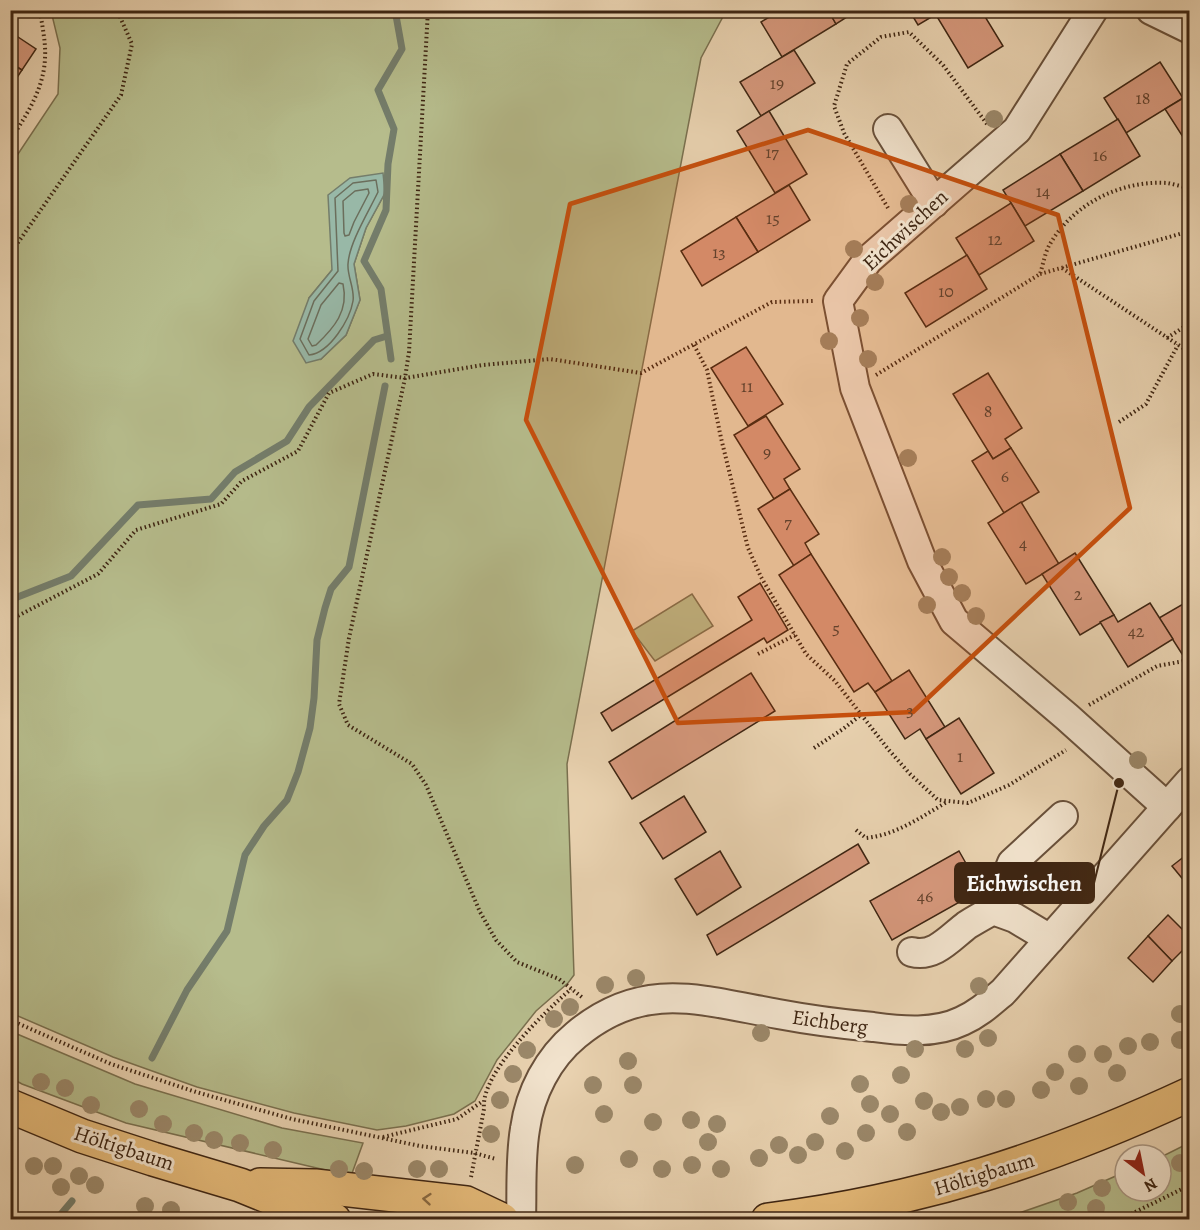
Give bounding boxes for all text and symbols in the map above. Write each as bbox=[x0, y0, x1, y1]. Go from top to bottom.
house number: 19 bbox=[770, 71, 784, 95]
house number: 18 bbox=[1136, 86, 1150, 110]
house number: 17 bbox=[765, 140, 779, 164]
house number: 16 bbox=[1093, 143, 1107, 167]
house number: 14 bbox=[1036, 179, 1050, 203]
street label: Eichwischen bbox=[856, 183, 954, 277]
house number: 15 bbox=[766, 206, 780, 230]
house number: 12 bbox=[988, 227, 1003, 251]
house number: 13 bbox=[712, 240, 726, 264]
house number: 10 bbox=[938, 279, 954, 303]
house number: 11 bbox=[741, 374, 753, 398]
house number: 8 bbox=[984, 399, 992, 423]
house number: 9 bbox=[763, 440, 771, 464]
house number: 6 bbox=[1001, 464, 1009, 488]
house number: 7 bbox=[784, 510, 792, 534]
house number: 4 bbox=[1019, 531, 1027, 555]
house number: 2 bbox=[1074, 582, 1083, 606]
house number: 5 bbox=[832, 616, 840, 640]
house number: 42 bbox=[1128, 619, 1145, 643]
house number: 3 bbox=[906, 698, 914, 722]
house number: 1 bbox=[957, 744, 963, 768]
callout: Eichwischen bbox=[955, 863, 1094, 903]
text: Eichwischen bbox=[966, 869, 1082, 899]
house number: 46 bbox=[917, 884, 933, 908]
street label: Eichberg bbox=[790, 1003, 870, 1041]
street label: Höltigbaum bbox=[70, 1119, 178, 1177]
north arrow bbox=[1113, 1143, 1173, 1203]
street label: Höltigbaum bbox=[930, 1145, 1038, 1203]
text: N bbox=[1139, 1172, 1161, 1197]
one-way arrow bbox=[422, 1193, 431, 1206]

